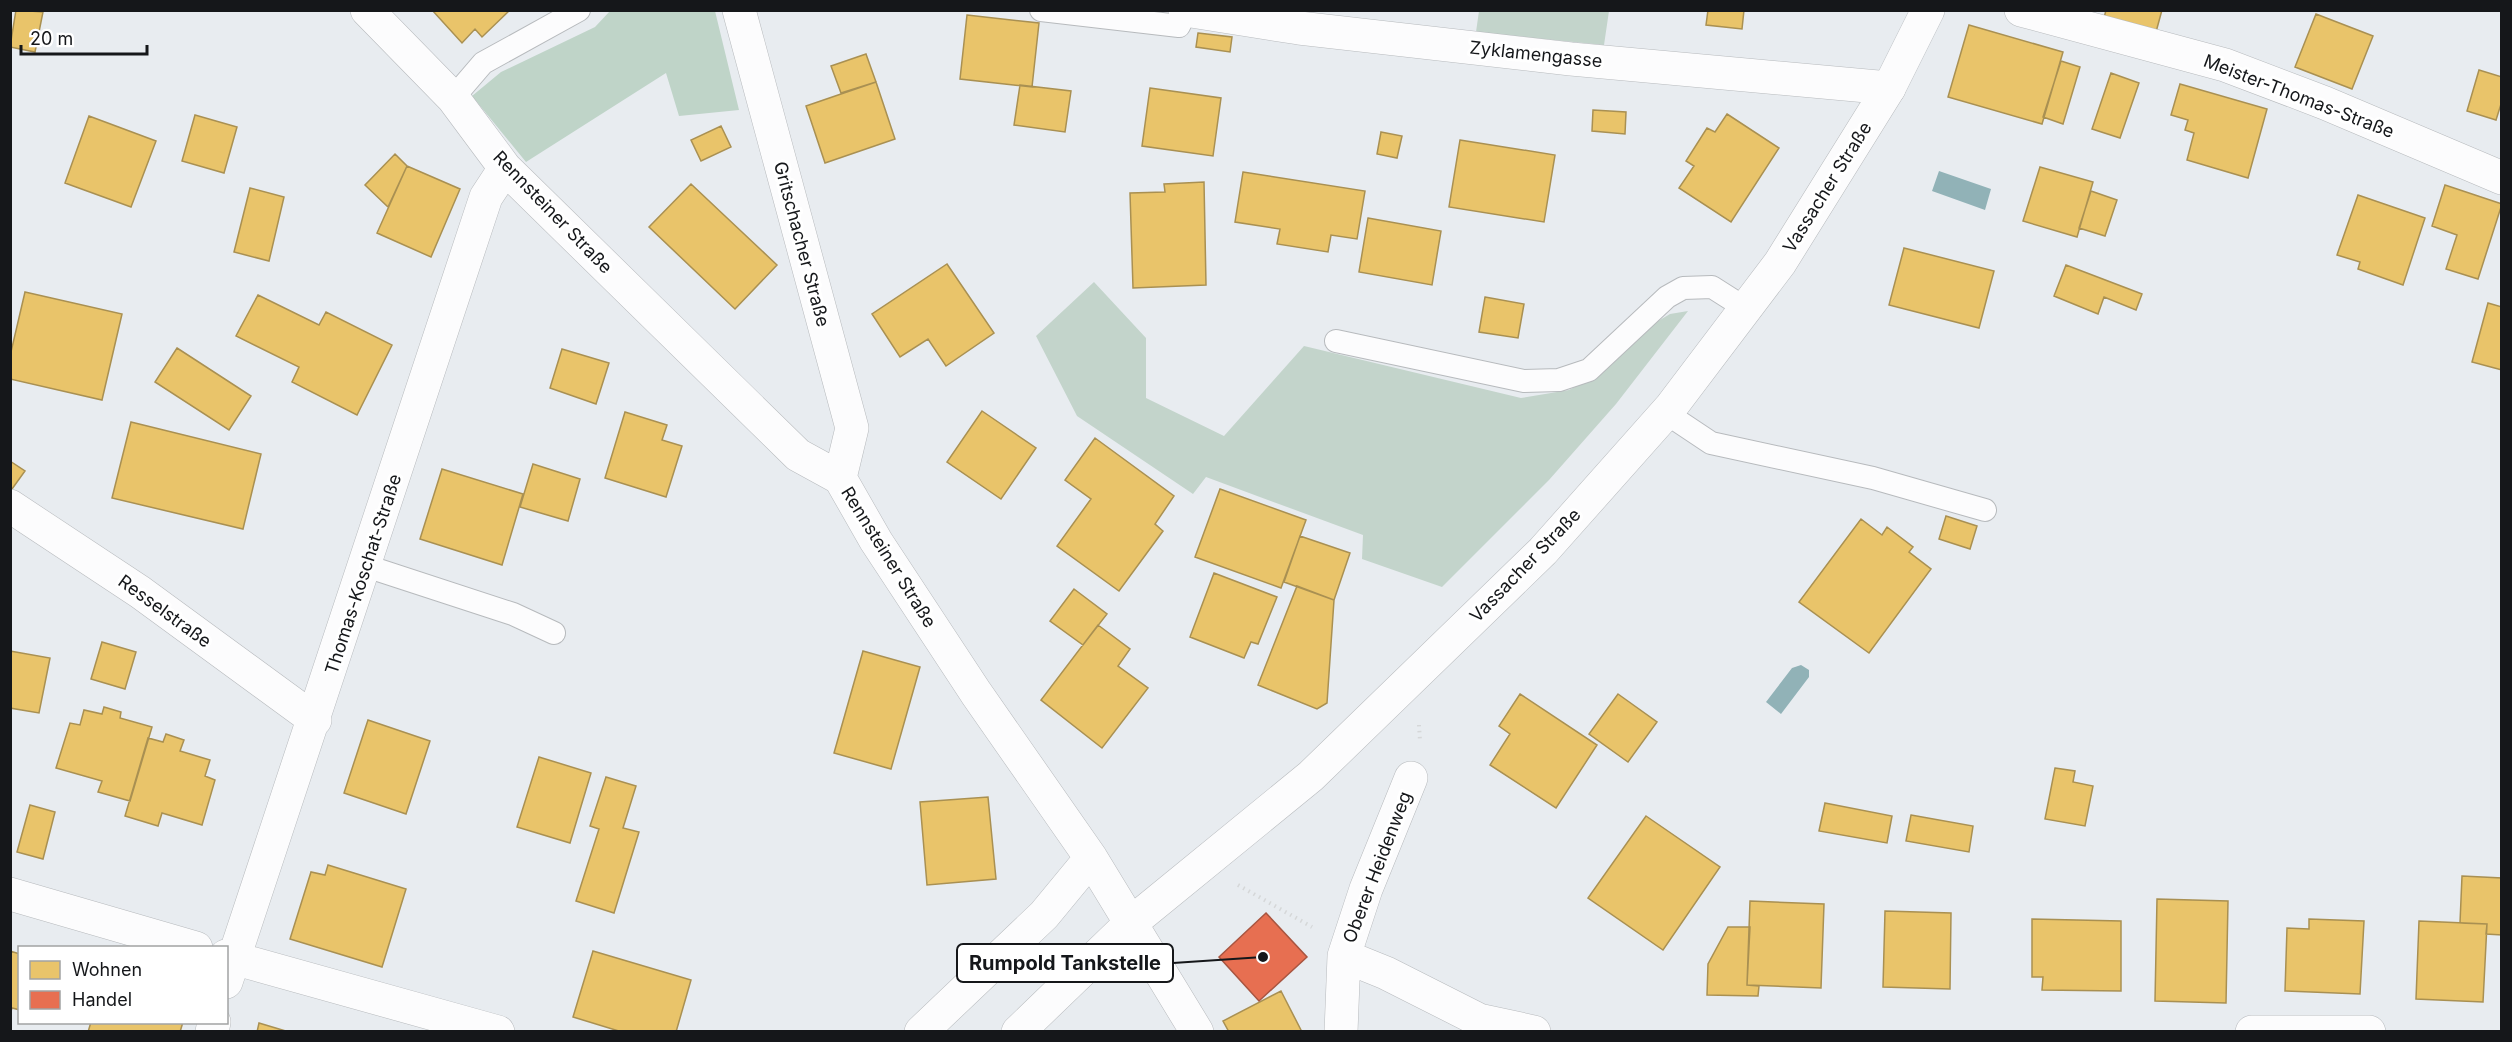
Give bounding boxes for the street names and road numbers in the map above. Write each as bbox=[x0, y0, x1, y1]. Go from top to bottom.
street label: Zyklamengasse bbox=[1469, 37, 1603, 71]
street label: Meister-Thomas-Straße bbox=[2201, 50, 2397, 142]
street label: Vassacher Straße bbox=[1778, 118, 1876, 256]
street label: Rennsteiner Straße bbox=[489, 146, 617, 278]
street label: Gritschacher Straße bbox=[770, 159, 834, 329]
street label: Thomas-Koschat-Straße bbox=[321, 471, 405, 677]
street label: Rennsteiner Straße bbox=[837, 483, 941, 631]
street label: Vassacher Straße bbox=[1465, 504, 1585, 626]
street label: Resselstraße bbox=[115, 570, 215, 652]
street label: Oberer Heidenweg bbox=[1338, 788, 1416, 946]

